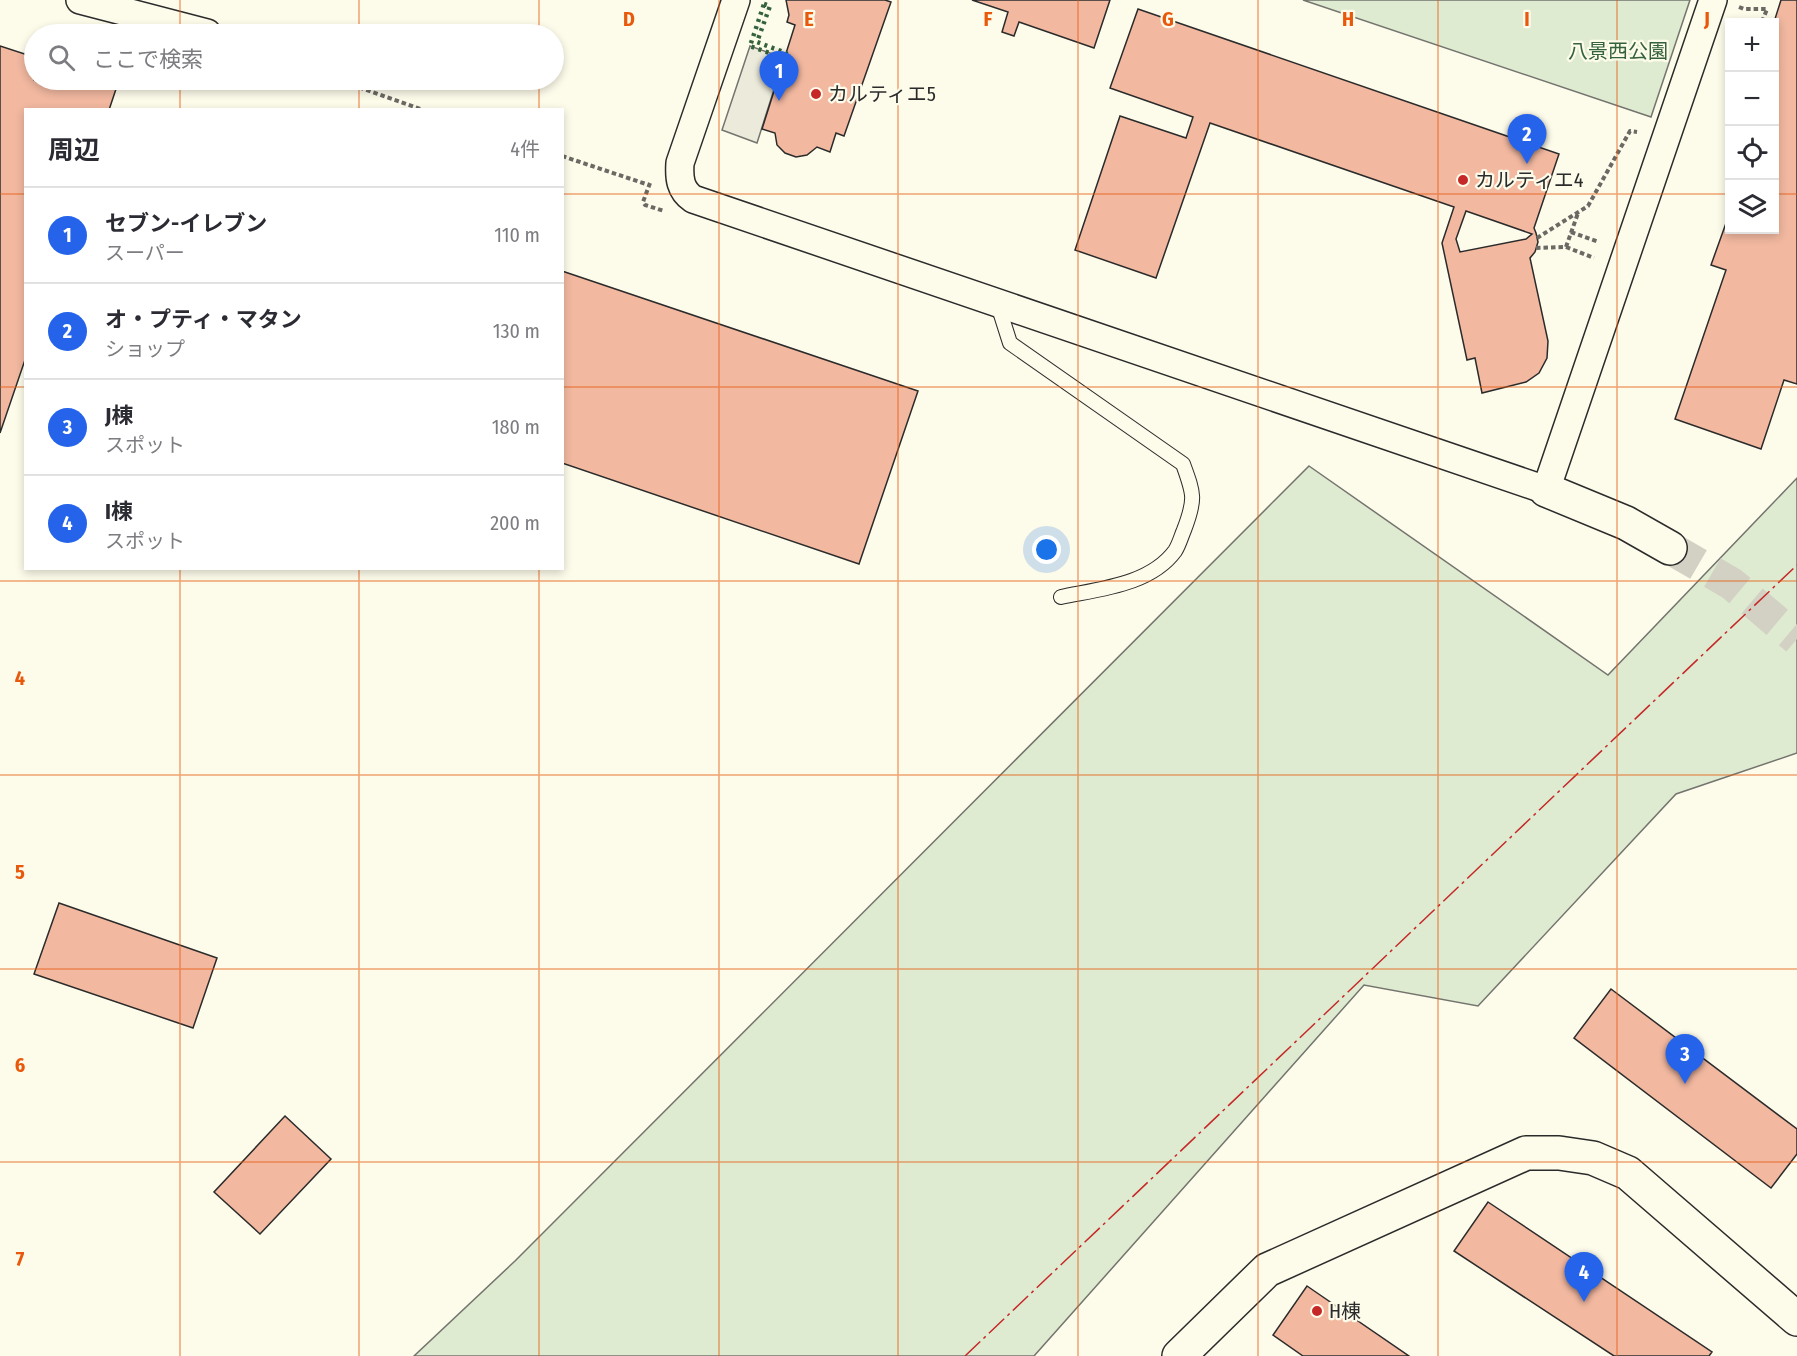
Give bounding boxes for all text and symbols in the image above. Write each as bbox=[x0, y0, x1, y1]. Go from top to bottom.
text: D bbox=[623, 7, 635, 31]
text: E bbox=[804, 7, 814, 31]
text: F bbox=[984, 7, 993, 31]
text: G bbox=[1162, 7, 1174, 31]
text: H bbox=[1342, 7, 1354, 31]
text: I bbox=[1524, 7, 1530, 31]
text: J bbox=[1703, 7, 1710, 31]
map controls bbox=[1725, 18, 1779, 234]
button: + bbox=[1725, 18, 1779, 72]
search box bbox=[24, 24, 564, 90]
park label: 八景西公園 bbox=[1568, 39, 1668, 63]
icon: search bbox=[45, 41, 78, 74]
text: ここで検索 bbox=[93, 46, 203, 73]
pin: 1 bbox=[760, 51, 798, 101]
button: − bbox=[1725, 72, 1779, 126]
place label: カルティエ5 bbox=[828, 82, 936, 106]
marker: カルティエ5 bbox=[809, 87, 823, 101]
pin: 2 bbox=[1508, 114, 1546, 164]
button: locate bbox=[1725, 126, 1779, 180]
text: 周辺 bbox=[48, 135, 100, 166]
text: 4件 bbox=[510, 137, 540, 161]
place label: カルティエ4 bbox=[1475, 168, 1584, 192]
marker: カルティエ4 bbox=[1456, 173, 1470, 187]
button: layers bbox=[1725, 180, 1779, 234]
text: セブン-イレブン bbox=[105, 210, 267, 237]
text: 1 bbox=[63, 223, 72, 247]
text: 110 m bbox=[494, 223, 540, 247]
text: スーパー bbox=[105, 241, 185, 265]
text: オ・プティ・マタン bbox=[105, 306, 302, 333]
text: 2 bbox=[63, 319, 72, 343]
text: 130 m bbox=[493, 319, 540, 343]
text: ショップ bbox=[105, 337, 185, 361]
text: J棟 bbox=[105, 402, 133, 429]
text: 3 bbox=[63, 415, 72, 439]
text: 180 m bbox=[492, 415, 540, 439]
text: スポット bbox=[105, 433, 185, 457]
text: I棟 bbox=[105, 498, 133, 525]
text: 4 bbox=[62, 511, 73, 535]
text: 200 m bbox=[490, 511, 540, 535]
text: スポット bbox=[105, 529, 185, 553]
your location bbox=[1032, 535, 1061, 564]
text: 4 bbox=[15, 666, 25, 690]
text: 5 bbox=[15, 860, 25, 884]
pin: 3 bbox=[1666, 1034, 1704, 1084]
text: 6 bbox=[15, 1053, 25, 1077]
text: 7 bbox=[16, 1247, 25, 1271]
pin: 4 bbox=[1564, 1252, 1604, 1302]
place label: H棟 bbox=[1329, 1299, 1361, 1323]
marker: H棟 bbox=[1310, 1304, 1324, 1318]

